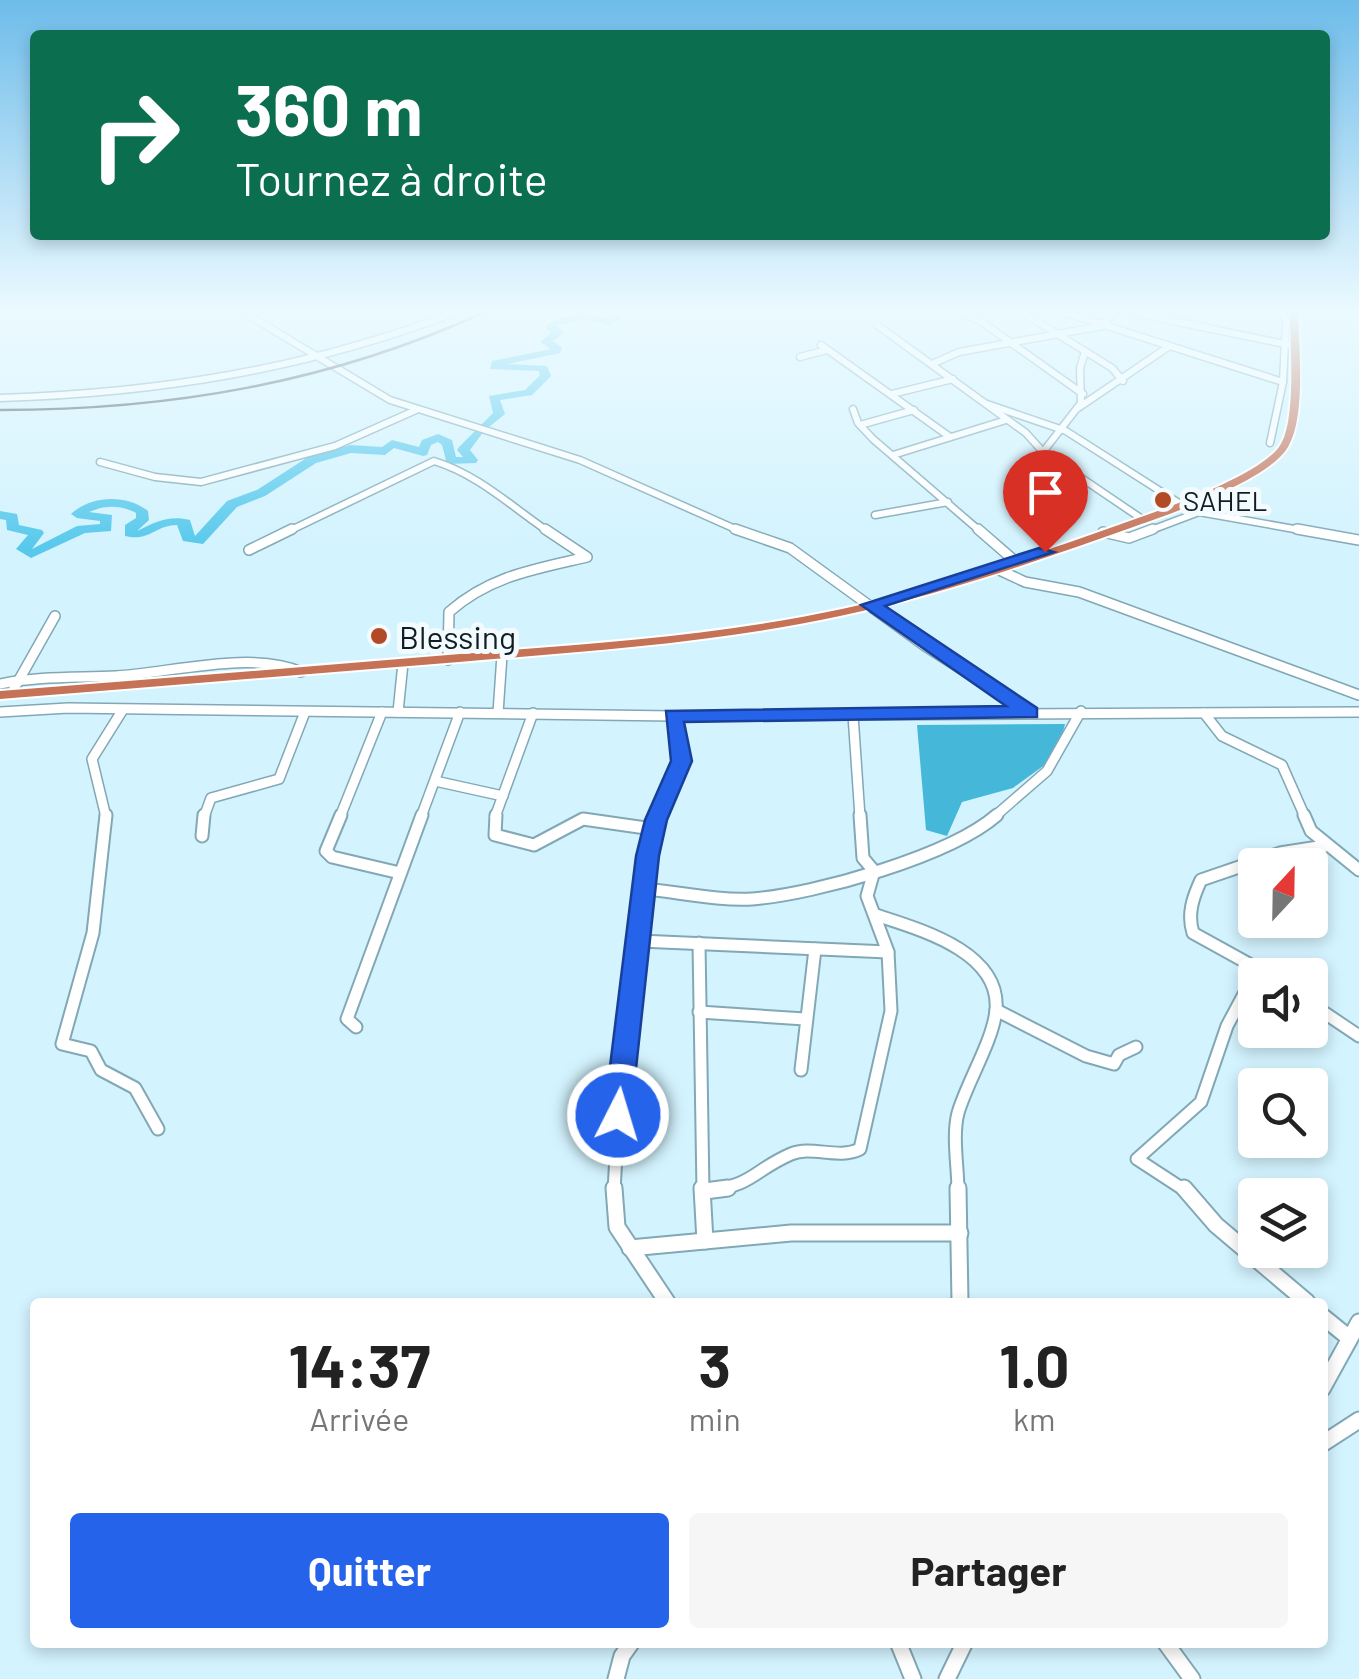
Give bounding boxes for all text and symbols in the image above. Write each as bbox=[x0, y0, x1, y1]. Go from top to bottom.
text: 360 m bbox=[235, 66, 423, 150]
icon: right bbox=[70, 70, 200, 200]
text: Tournez à droite bbox=[235, 151, 548, 205]
pin bbox=[1003, 450, 1088, 553]
icon: arrive bbox=[1018, 465, 1073, 520]
place label: SAHEL bbox=[1183, 483, 1268, 517]
marker: SAHEL bbox=[1152, 489, 1174, 511]
place label: Blessing bbox=[399, 617, 516, 655]
marker: Blessing bbox=[368, 625, 390, 647]
north arrow bbox=[1238, 848, 1328, 938]
map controls bbox=[1238, 848, 1328, 1268]
button: sound bbox=[1238, 958, 1328, 1048]
position arrow bbox=[566, 1063, 670, 1167]
button: search bbox=[1238, 1068, 1328, 1158]
button: layers bbox=[1238, 1178, 1328, 1268]
text: 14:37 bbox=[289, 1328, 430, 1400]
text: 3 bbox=[699, 1328, 731, 1400]
text: 1.0 bbox=[999, 1328, 1069, 1400]
text: Arrivée bbox=[310, 1399, 409, 1437]
text: min bbox=[689, 1399, 741, 1437]
text: km bbox=[1013, 1399, 1056, 1437]
button: Quitter bbox=[70, 1513, 669, 1628]
button: Partager bbox=[689, 1513, 1288, 1628]

